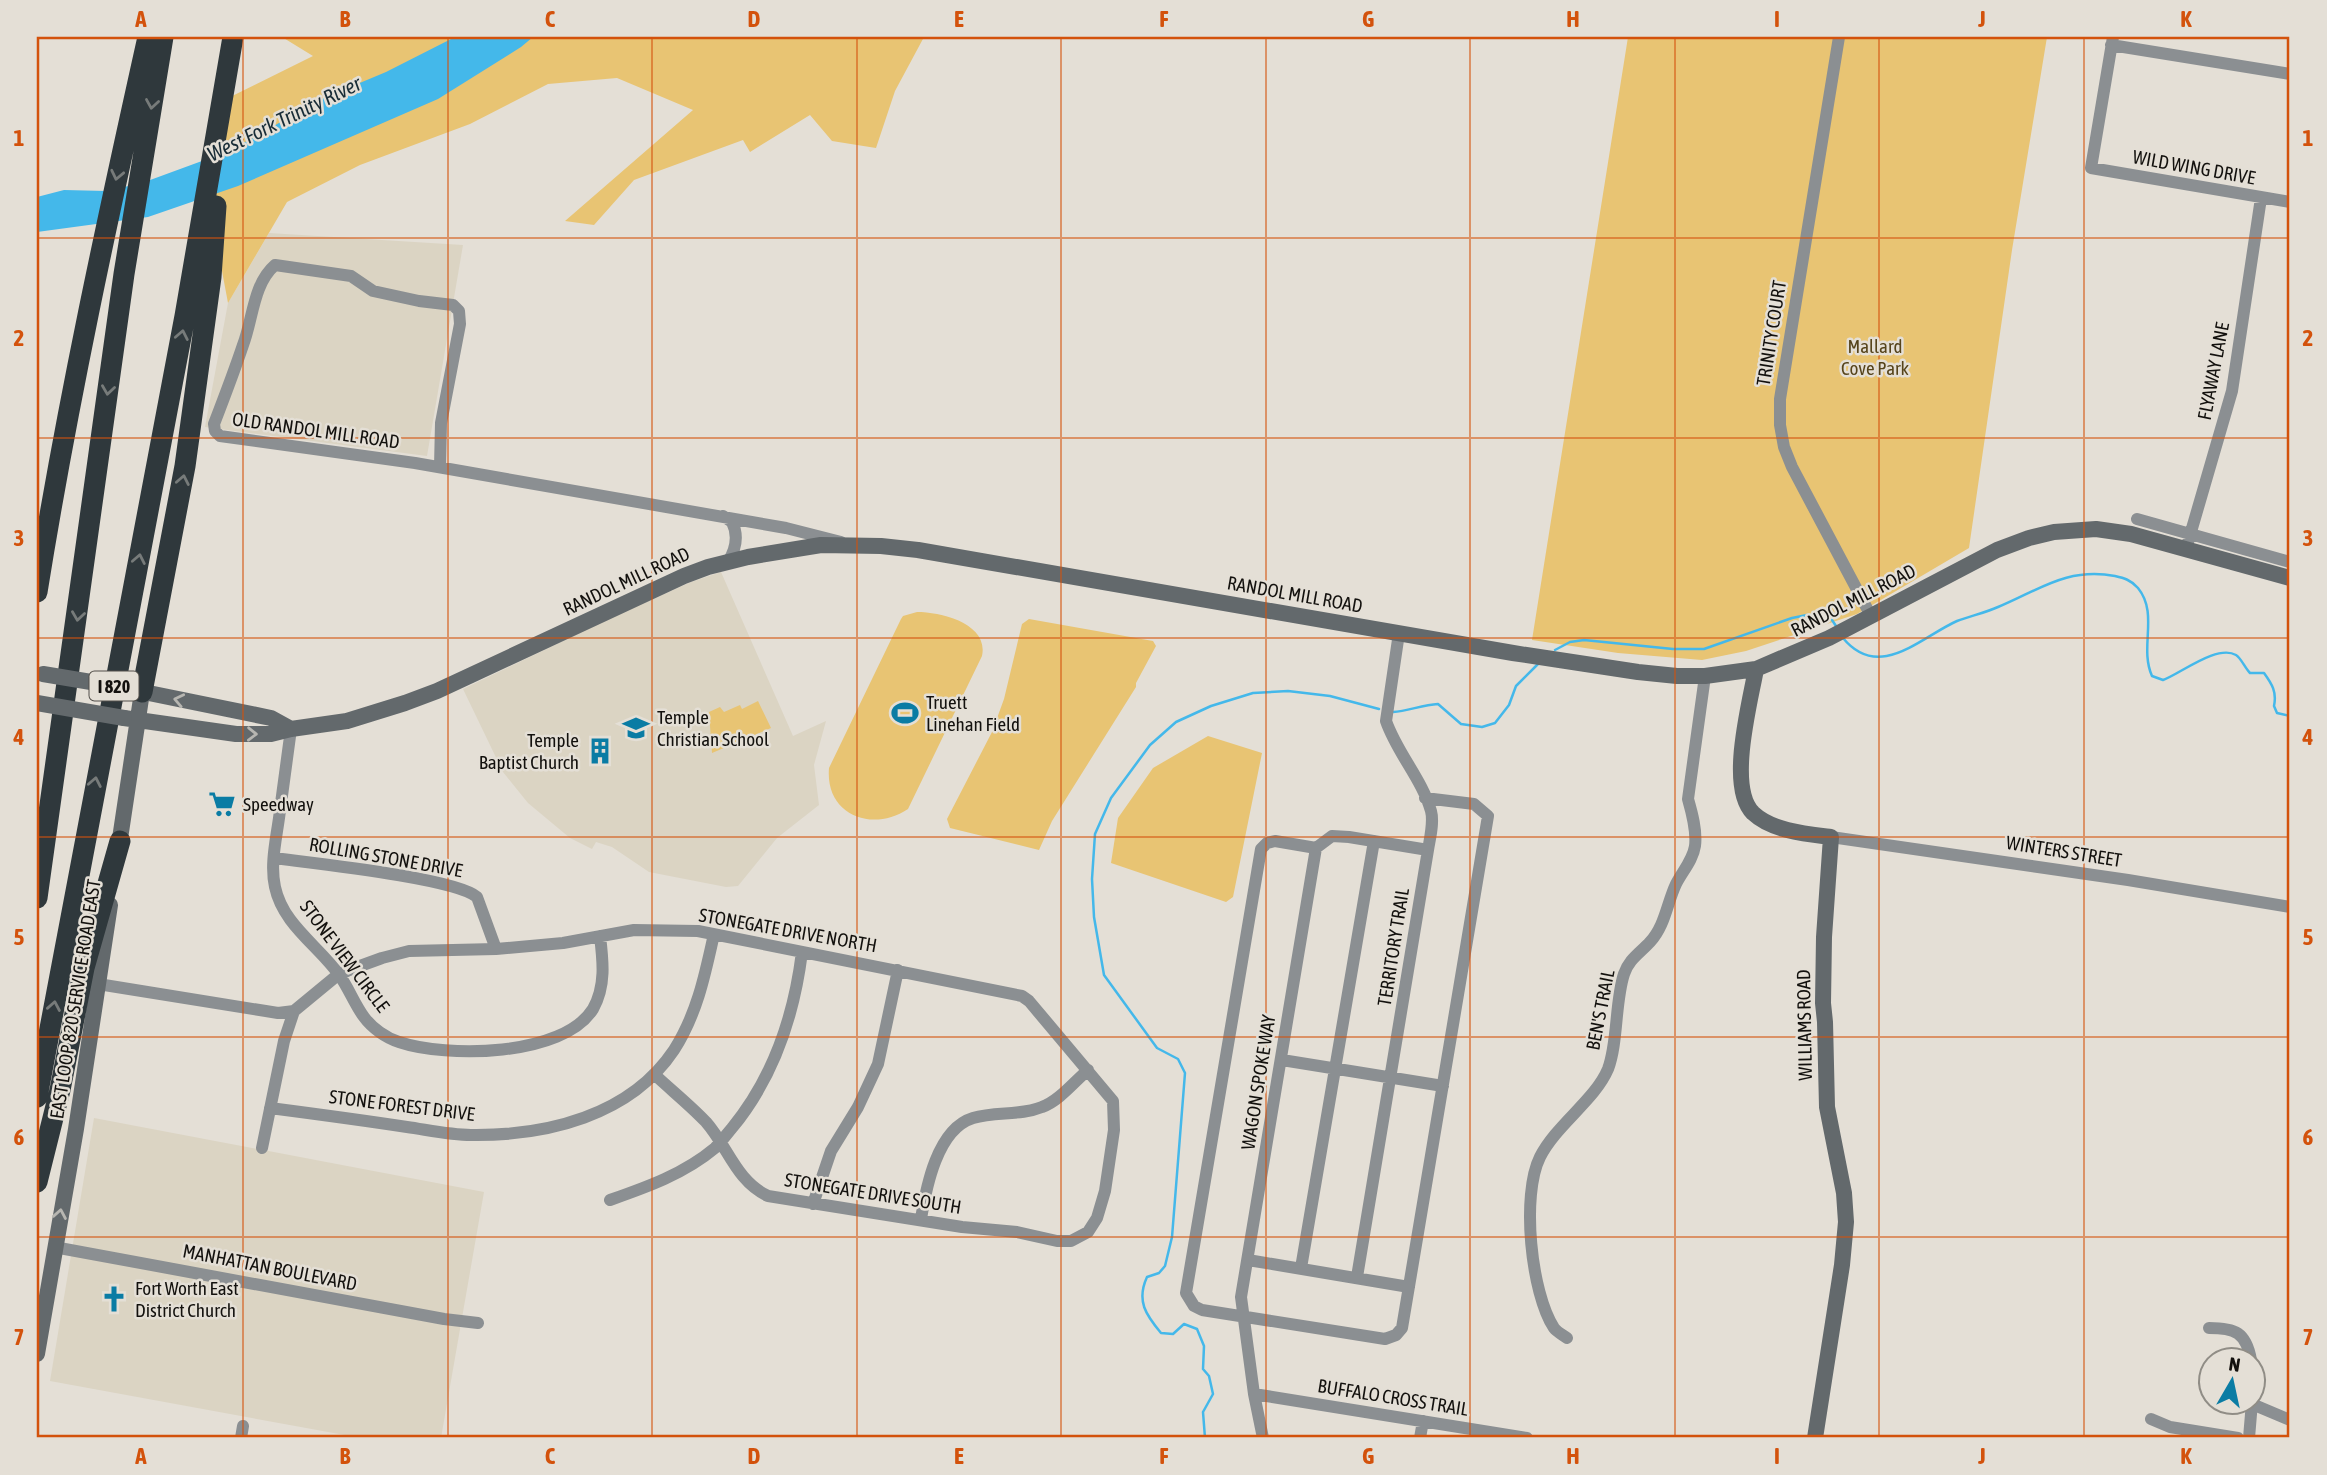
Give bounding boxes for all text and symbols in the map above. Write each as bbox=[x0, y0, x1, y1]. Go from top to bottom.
text: A bbox=[134, 6, 147, 32]
text: B bbox=[340, 6, 351, 32]
text: C bbox=[545, 6, 556, 32]
text: D bbox=[748, 6, 761, 32]
text: E bbox=[954, 6, 964, 32]
text: F bbox=[1159, 6, 1169, 32]
text: G bbox=[1362, 6, 1374, 32]
text: H bbox=[1566, 6, 1580, 32]
text: I bbox=[1774, 6, 1780, 32]
text: J bbox=[1977, 6, 1986, 32]
text: K bbox=[2180, 6, 2192, 32]
water label: West Fork Trinity River bbox=[203, 70, 365, 166]
one-way arrow bbox=[145, 98, 160, 110]
text: 1 bbox=[14, 125, 25, 151]
text: 1 bbox=[2303, 125, 2314, 151]
street label: WILD WING DRIVE bbox=[2131, 145, 2257, 189]
one-way arrow bbox=[111, 169, 126, 181]
street label: TRINITY COURT bbox=[1752, 278, 1790, 387]
street label: FLYAWAY LANE bbox=[2193, 320, 2233, 422]
text: 2 bbox=[14, 325, 24, 351]
text: 2 bbox=[2303, 325, 2313, 351]
one-way arrow bbox=[173, 330, 188, 342]
park label: Mallard Cove Park bbox=[1841, 335, 1910, 379]
one-way arrow bbox=[101, 384, 116, 396]
street label: OLD RANDOL MILL ROAD bbox=[231, 407, 401, 453]
one-way arrow bbox=[174, 474, 189, 486]
text: 3 bbox=[14, 525, 24, 551]
text: 3 bbox=[2303, 525, 2313, 551]
street label: RANDOL MILL ROAD bbox=[559, 542, 693, 620]
one-way arrow bbox=[130, 553, 145, 565]
street label: RANDOL MILL ROAD bbox=[1787, 559, 1919, 641]
street label: RANDOL MILL ROAD bbox=[1226, 571, 1364, 617]
one-way arrow bbox=[70, 610, 85, 621]
road number: I 820 bbox=[90, 672, 138, 700]
place label: Truett Linehan Field bbox=[926, 691, 1020, 735]
one-way arrow bbox=[173, 693, 185, 708]
sports icon: Truett Linehan Field bbox=[890, 698, 920, 728]
place label: Temple Christian School bbox=[657, 706, 769, 750]
school or university icon: Temple Christian School bbox=[621, 713, 651, 743]
text: 4 bbox=[13, 724, 25, 750]
text: 4 bbox=[2302, 724, 2314, 750]
one-way arrow bbox=[247, 726, 258, 742]
place label: Temple Baptist Church bbox=[479, 729, 579, 773]
building icon: Temple Baptist Church bbox=[585, 736, 615, 766]
one-way arrow bbox=[87, 776, 102, 788]
supermarket icon: Speedway bbox=[207, 789, 237, 819]
place label: Speedway bbox=[243, 793, 314, 815]
street label: WINTERS STREET bbox=[2005, 831, 2124, 871]
street label: ROLLING STONE DRIVE bbox=[308, 833, 464, 881]
street label: EAST LOOP 820 SERVICE ROAD EAST bbox=[45, 877, 105, 1120]
street label: TERRITORY TRAIL bbox=[1373, 886, 1413, 1008]
street label: STONE VIEW CIRCLE bbox=[296, 896, 394, 1016]
street label: STONEGATE DRIVE NORTH bbox=[697, 904, 879, 956]
text: 5 bbox=[14, 924, 25, 950]
text: 5 bbox=[2303, 924, 2314, 950]
street label: BEN'S TRAIL bbox=[1581, 967, 1619, 1052]
street label: WILLIAMS ROAD bbox=[1792, 969, 1816, 1081]
one-way arrow bbox=[45, 1000, 60, 1012]
street label: WAGON SPOKE WAY bbox=[1236, 1012, 1280, 1151]
street label: STONE FOREST DRIVE bbox=[328, 1085, 476, 1125]
text: 6 bbox=[14, 1124, 25, 1150]
text: 6 bbox=[2303, 1124, 2314, 1150]
street label: STONEGATE DRIVE SOUTH bbox=[783, 1168, 963, 1218]
one-way arrow bbox=[52, 1208, 67, 1220]
street label: MANHATTAN BOULEVARD bbox=[181, 1239, 359, 1295]
place label: Fort Worth East District Church bbox=[135, 1277, 239, 1321]
church icon: Fort Worth East District Church bbox=[99, 1284, 129, 1314]
text: 7 bbox=[14, 1324, 24, 1350]
text: 7 bbox=[2303, 1324, 2313, 1350]
north arrow bbox=[2198, 1346, 2268, 1416]
text: N bbox=[2227, 1352, 2242, 1376]
street label: BUFFALO CROSS TRAIL bbox=[1316, 1374, 1470, 1420]
text: A bbox=[134, 1443, 147, 1469]
text: B bbox=[340, 1443, 351, 1469]
text: C bbox=[545, 1443, 556, 1469]
text: D bbox=[748, 1443, 761, 1469]
text: E bbox=[954, 1443, 964, 1469]
text: F bbox=[1159, 1443, 1169, 1469]
text: G bbox=[1362, 1443, 1374, 1469]
text: H bbox=[1566, 1443, 1580, 1469]
text: I bbox=[1774, 1443, 1780, 1469]
text: J bbox=[1977, 1443, 1986, 1469]
text: K bbox=[2180, 1443, 2192, 1469]

